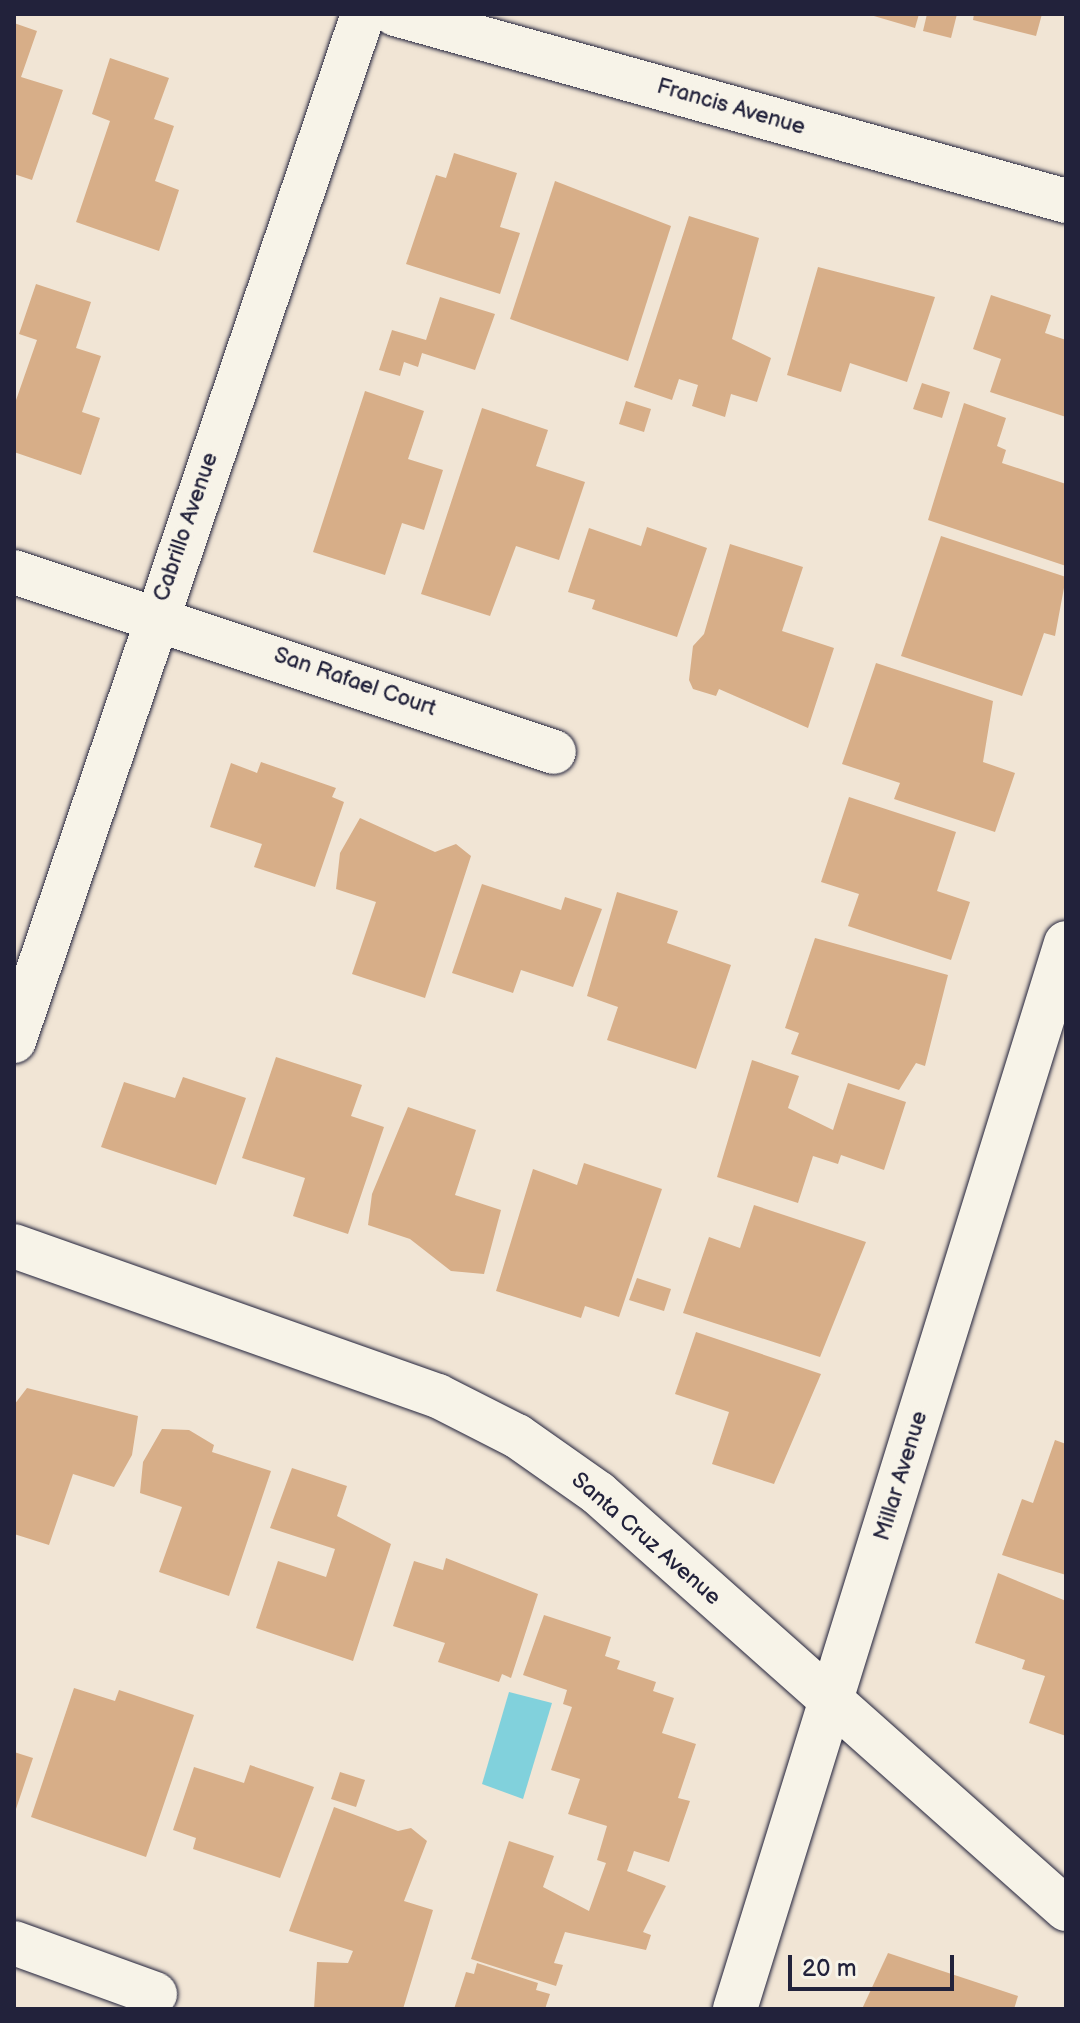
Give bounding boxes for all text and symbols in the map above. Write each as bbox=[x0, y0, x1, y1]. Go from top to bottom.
street label: Francis Avenue bbox=[654, 73, 808, 141]
street label: Cabrillo Avenue bbox=[148, 449, 224, 605]
street label: San Rafael Court bbox=[271, 642, 439, 722]
street label: Millar Avenue bbox=[869, 1408, 933, 1544]
street label: Santa Cruz Avenue bbox=[566, 1467, 726, 1611]
scale bar bbox=[792, 1939, 958, 1989]
text: 20 m bbox=[802, 1954, 857, 1983]

